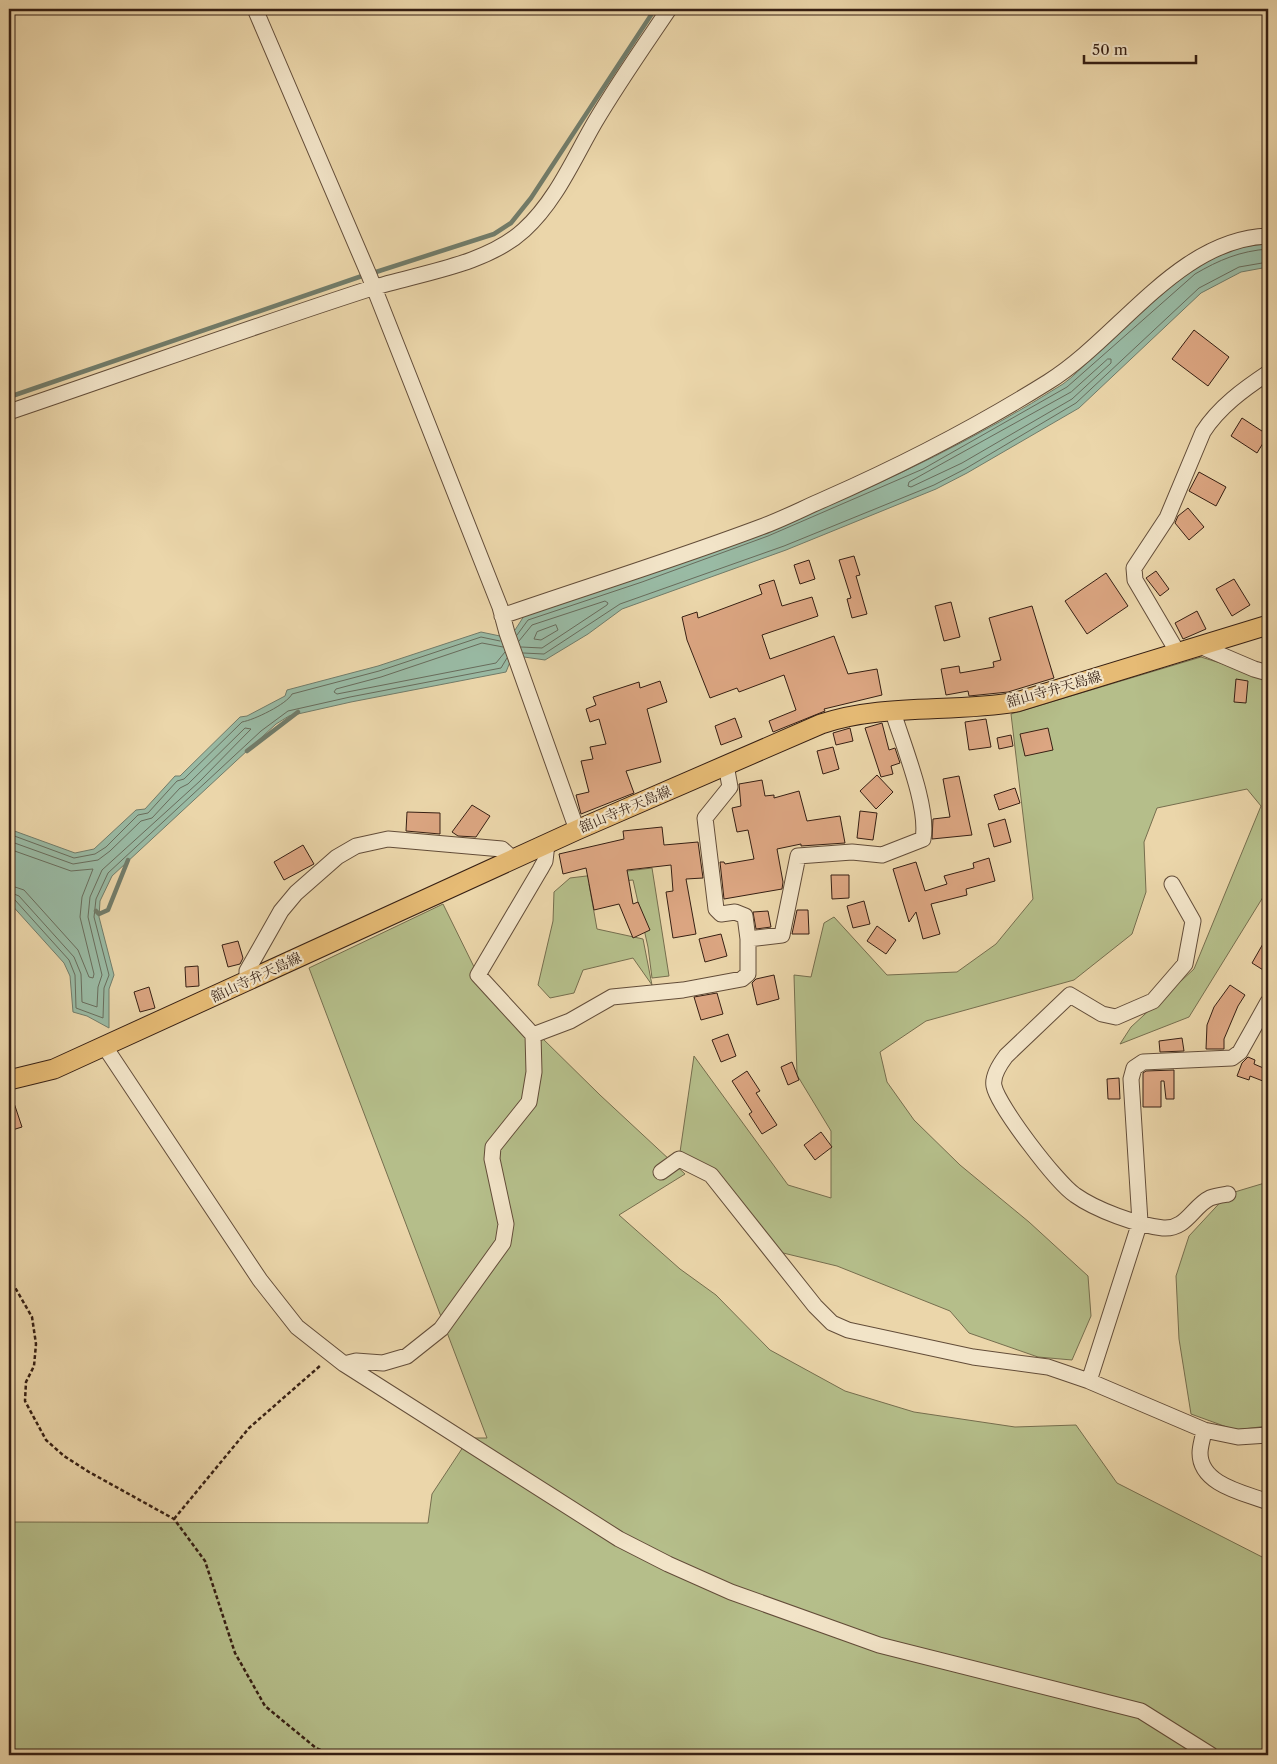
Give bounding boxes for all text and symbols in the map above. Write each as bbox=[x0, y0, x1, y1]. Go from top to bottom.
scale bar bbox=[1084, 32, 1197, 64]
text: 50 m bbox=[1092, 40, 1128, 59]
street label: 舘山寺弁天島線 bbox=[1004, 667, 1104, 711]
street label: 舘山寺弁天島線 bbox=[576, 782, 674, 836]
street label: 舘山寺弁天島線 bbox=[208, 948, 304, 1006]

